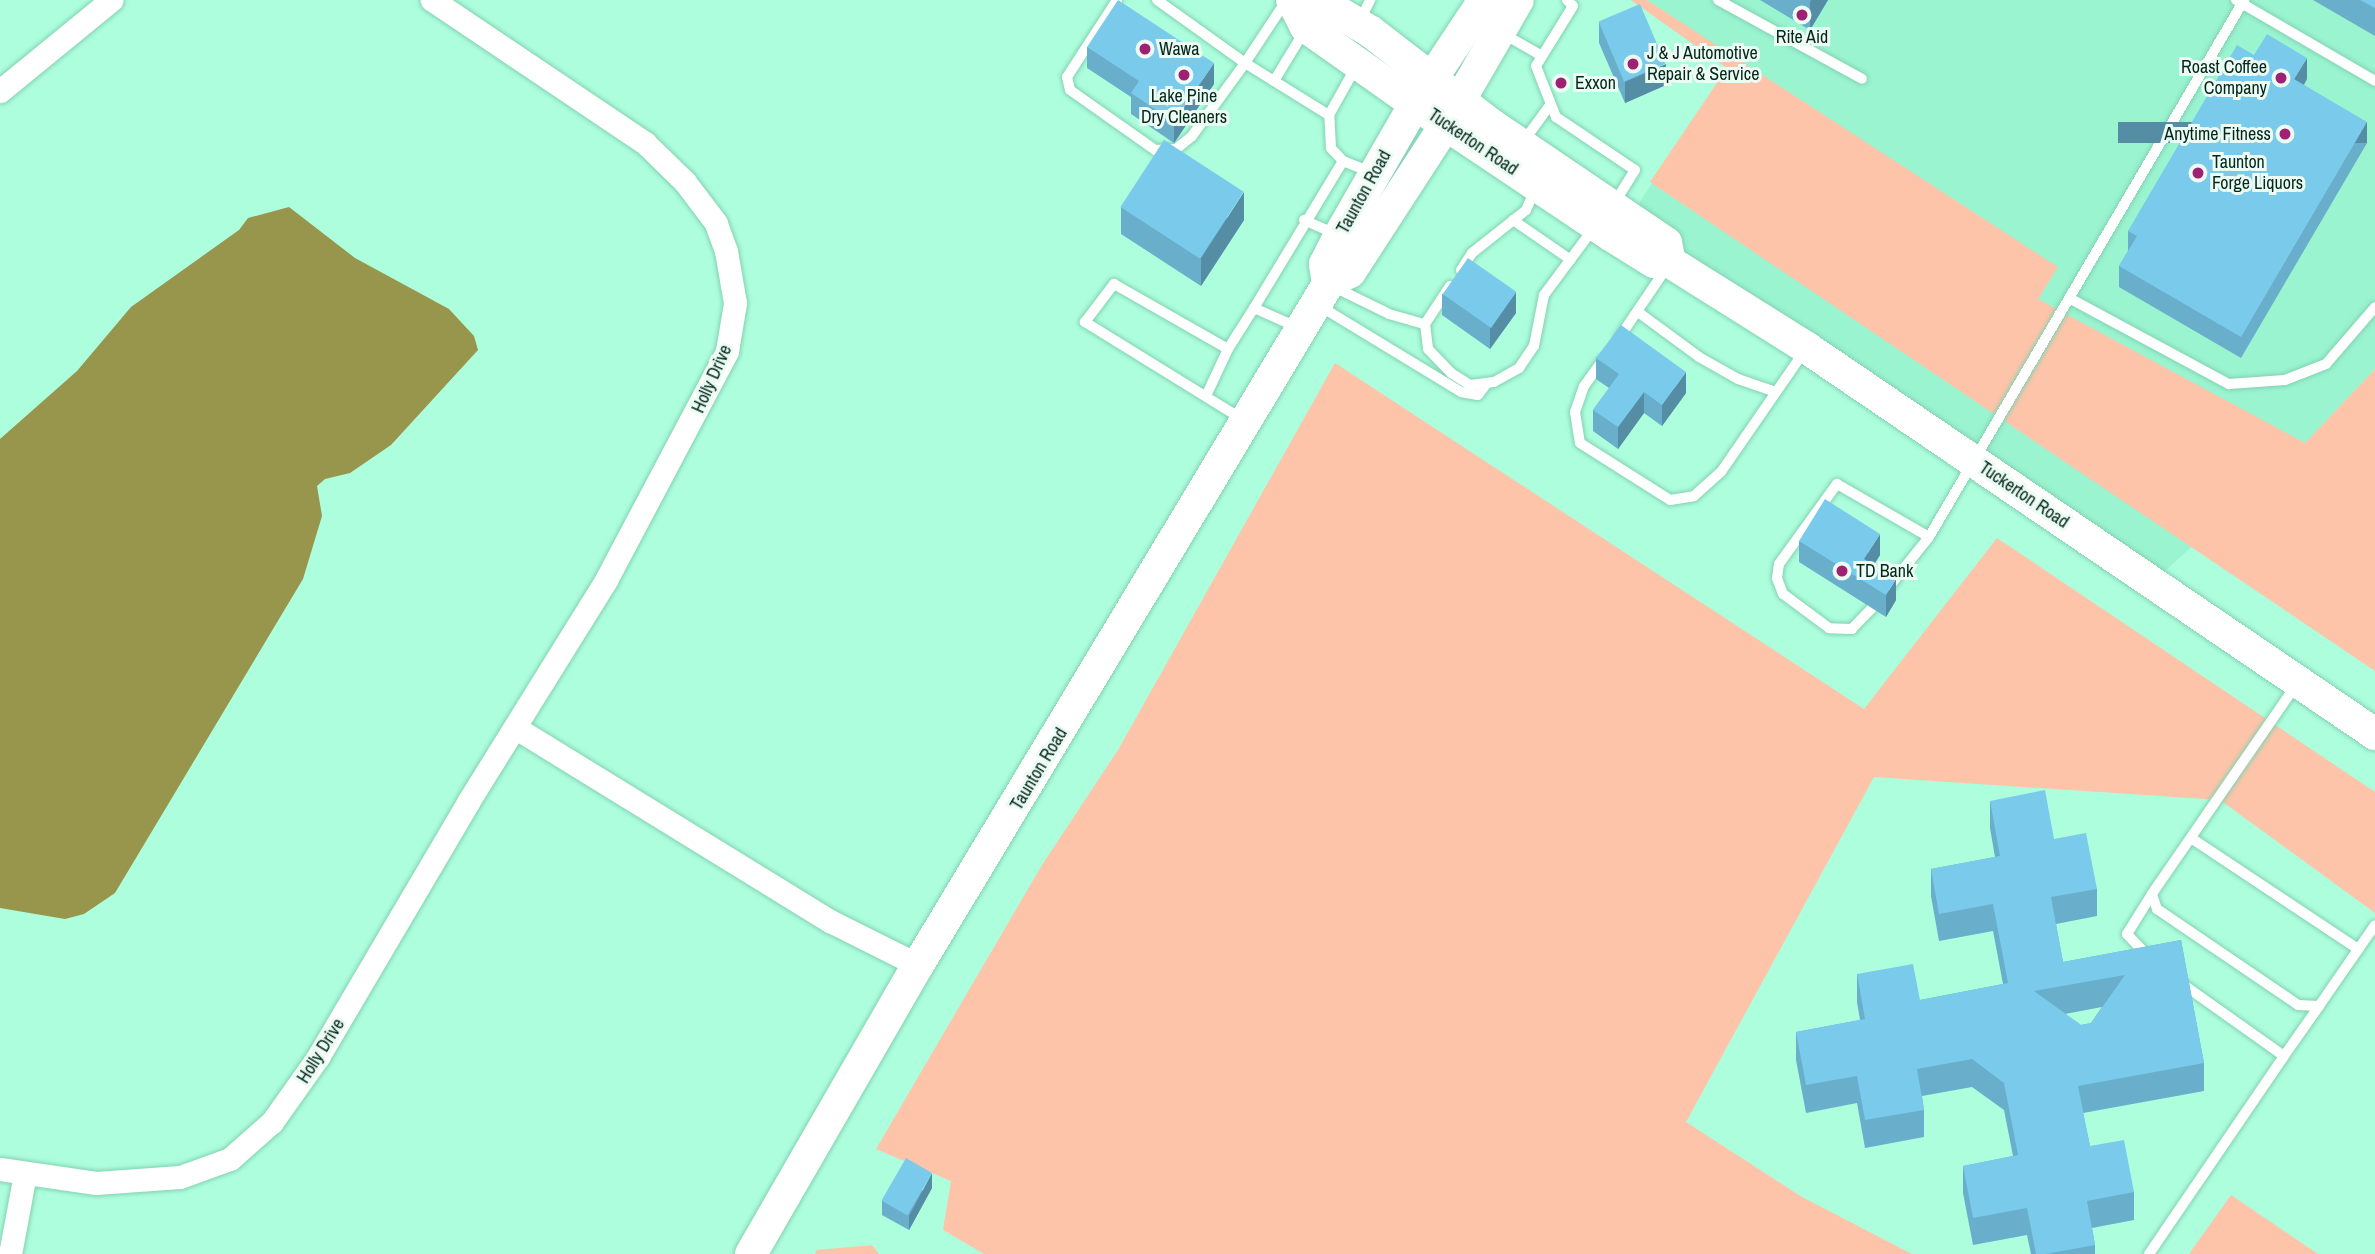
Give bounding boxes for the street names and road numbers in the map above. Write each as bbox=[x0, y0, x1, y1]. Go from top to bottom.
street label: Tuckerton Road bbox=[1424, 104, 1522, 180]
street label: Taunton Road bbox=[1332, 146, 1396, 238]
street label: Holly Drive bbox=[687, 342, 737, 416]
street label: Tuckerton Road bbox=[1975, 457, 2073, 533]
street label: Taunton Road bbox=[1006, 724, 1072, 814]
street label: Holly Drive bbox=[293, 1015, 349, 1087]

